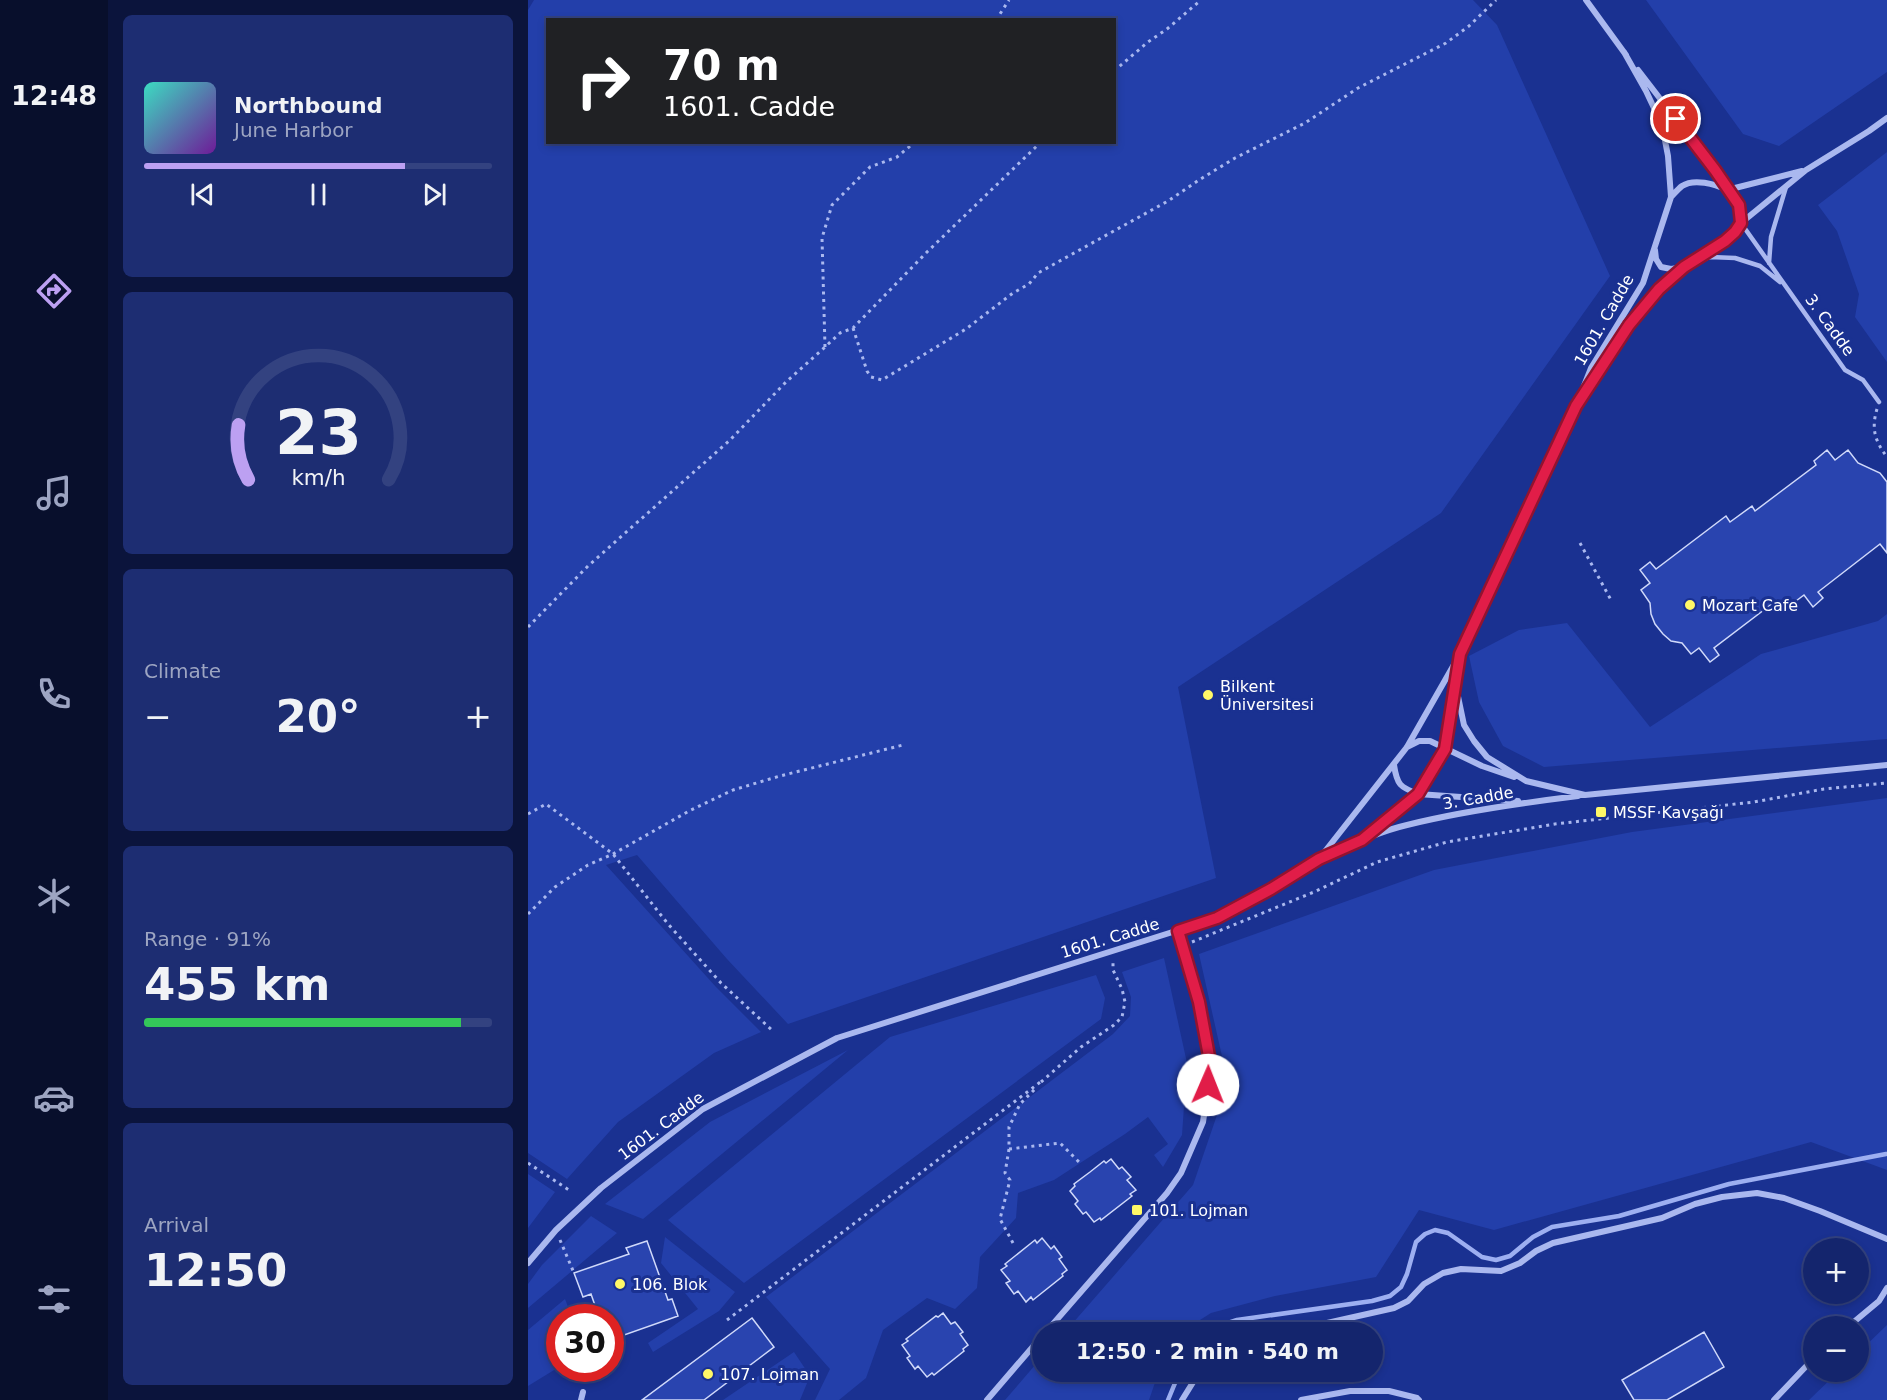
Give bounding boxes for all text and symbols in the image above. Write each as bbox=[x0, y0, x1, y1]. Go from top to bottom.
text: 70 m bbox=[663, 41, 780, 90]
icon: right bbox=[564, 42, 642, 120]
text: 12:48 bbox=[11, 80, 97, 111]
text: 1601. Cadde bbox=[663, 91, 835, 122]
text: Northbound bbox=[234, 93, 383, 118]
pin bbox=[1650, 93, 1701, 144]
icon: arrive bbox=[1659, 102, 1692, 135]
text: June Harbor bbox=[234, 118, 353, 142]
icon: previous bbox=[186, 178, 219, 211]
icon: pause bbox=[302, 178, 335, 211]
icon: next bbox=[418, 178, 451, 211]
icon: directions bbox=[33, 270, 75, 312]
street label: 1601. Cadde bbox=[1570, 271, 1638, 369]
street label: 3. Cadde bbox=[1801, 291, 1859, 359]
text: 23 bbox=[275, 396, 361, 469]
text: km/h bbox=[291, 465, 345, 490]
icon: music bbox=[33, 472, 75, 514]
place label: Mozart Cafe bbox=[1702, 596, 1798, 615]
marker: Mozart Cafe bbox=[1683, 598, 1697, 612]
text: Climate bbox=[144, 659, 221, 683]
icon: phone bbox=[33, 673, 75, 715]
place label: Bilkent Üniversitesi bbox=[1220, 677, 1314, 714]
marker: Bilkent Üniversitesi bbox=[1201, 688, 1215, 702]
text: 20° bbox=[275, 690, 361, 743]
text: − bbox=[144, 697, 172, 736]
text: + bbox=[464, 697, 492, 736]
street label: 3. Cadde bbox=[1441, 782, 1515, 814]
place label: MSSF Kavşağı bbox=[1613, 803, 1724, 822]
marker: MSSF Kavşağı bbox=[1594, 805, 1608, 819]
icon: climate bbox=[33, 875, 75, 917]
street label: 1601. Cadde bbox=[1058, 914, 1162, 962]
text: Range · 91% bbox=[144, 927, 271, 951]
text: 455 km bbox=[144, 958, 330, 1011]
position arrow bbox=[1176, 1053, 1240, 1117]
icon: car bbox=[33, 1077, 75, 1119]
street label: 1601. Cadde bbox=[615, 1088, 707, 1164]
place label: 101. Lojman bbox=[1149, 1201, 1248, 1220]
marker: 101. Lojman bbox=[1130, 1203, 1144, 1217]
text: Arrival bbox=[144, 1213, 209, 1237]
map controls bbox=[1803, 1238, 1869, 1382]
button: + bbox=[1803, 1238, 1869, 1304]
text: 12:50 bbox=[144, 1244, 287, 1297]
place label: 106. Blok bbox=[632, 1275, 708, 1294]
marker: 106. Blok bbox=[613, 1277, 627, 1291]
icon: filters bbox=[33, 1278, 75, 1320]
speed limit sign: 30 bbox=[546, 1304, 624, 1382]
button: − bbox=[1803, 1316, 1869, 1382]
text: 12:50 · 2 min · 540 m bbox=[1076, 1339, 1339, 1364]
place label: 107. Lojman bbox=[720, 1365, 819, 1384]
marker: 107. Lojman bbox=[701, 1367, 715, 1381]

